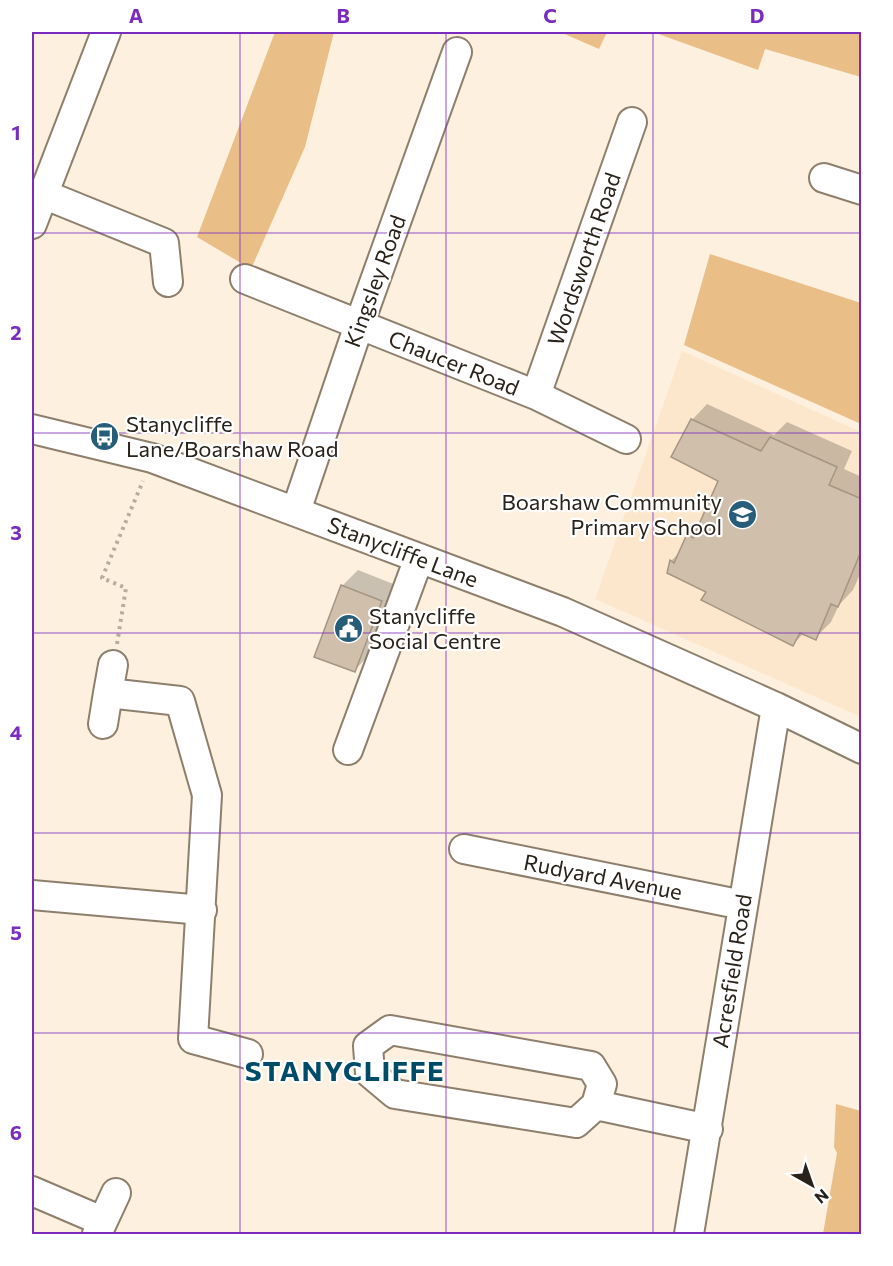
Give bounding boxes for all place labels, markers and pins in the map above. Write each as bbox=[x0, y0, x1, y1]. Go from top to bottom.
place label: Stanycliffe Lane/Boarshaw Road bbox=[126, 410, 338, 462]
bus stop icon: Stanycliffe Lane/Boarshaw Road bbox=[89, 421, 121, 453]
place label: Boarshaw Community Primary School bbox=[501, 488, 722, 540]
school or university icon: Boarshaw Community Primary School bbox=[727, 499, 759, 531]
place label: Stanycliffe Social Centre bbox=[369, 602, 501, 654]
public building icon: Stanycliffe Social Centre bbox=[332, 613, 364, 645]

